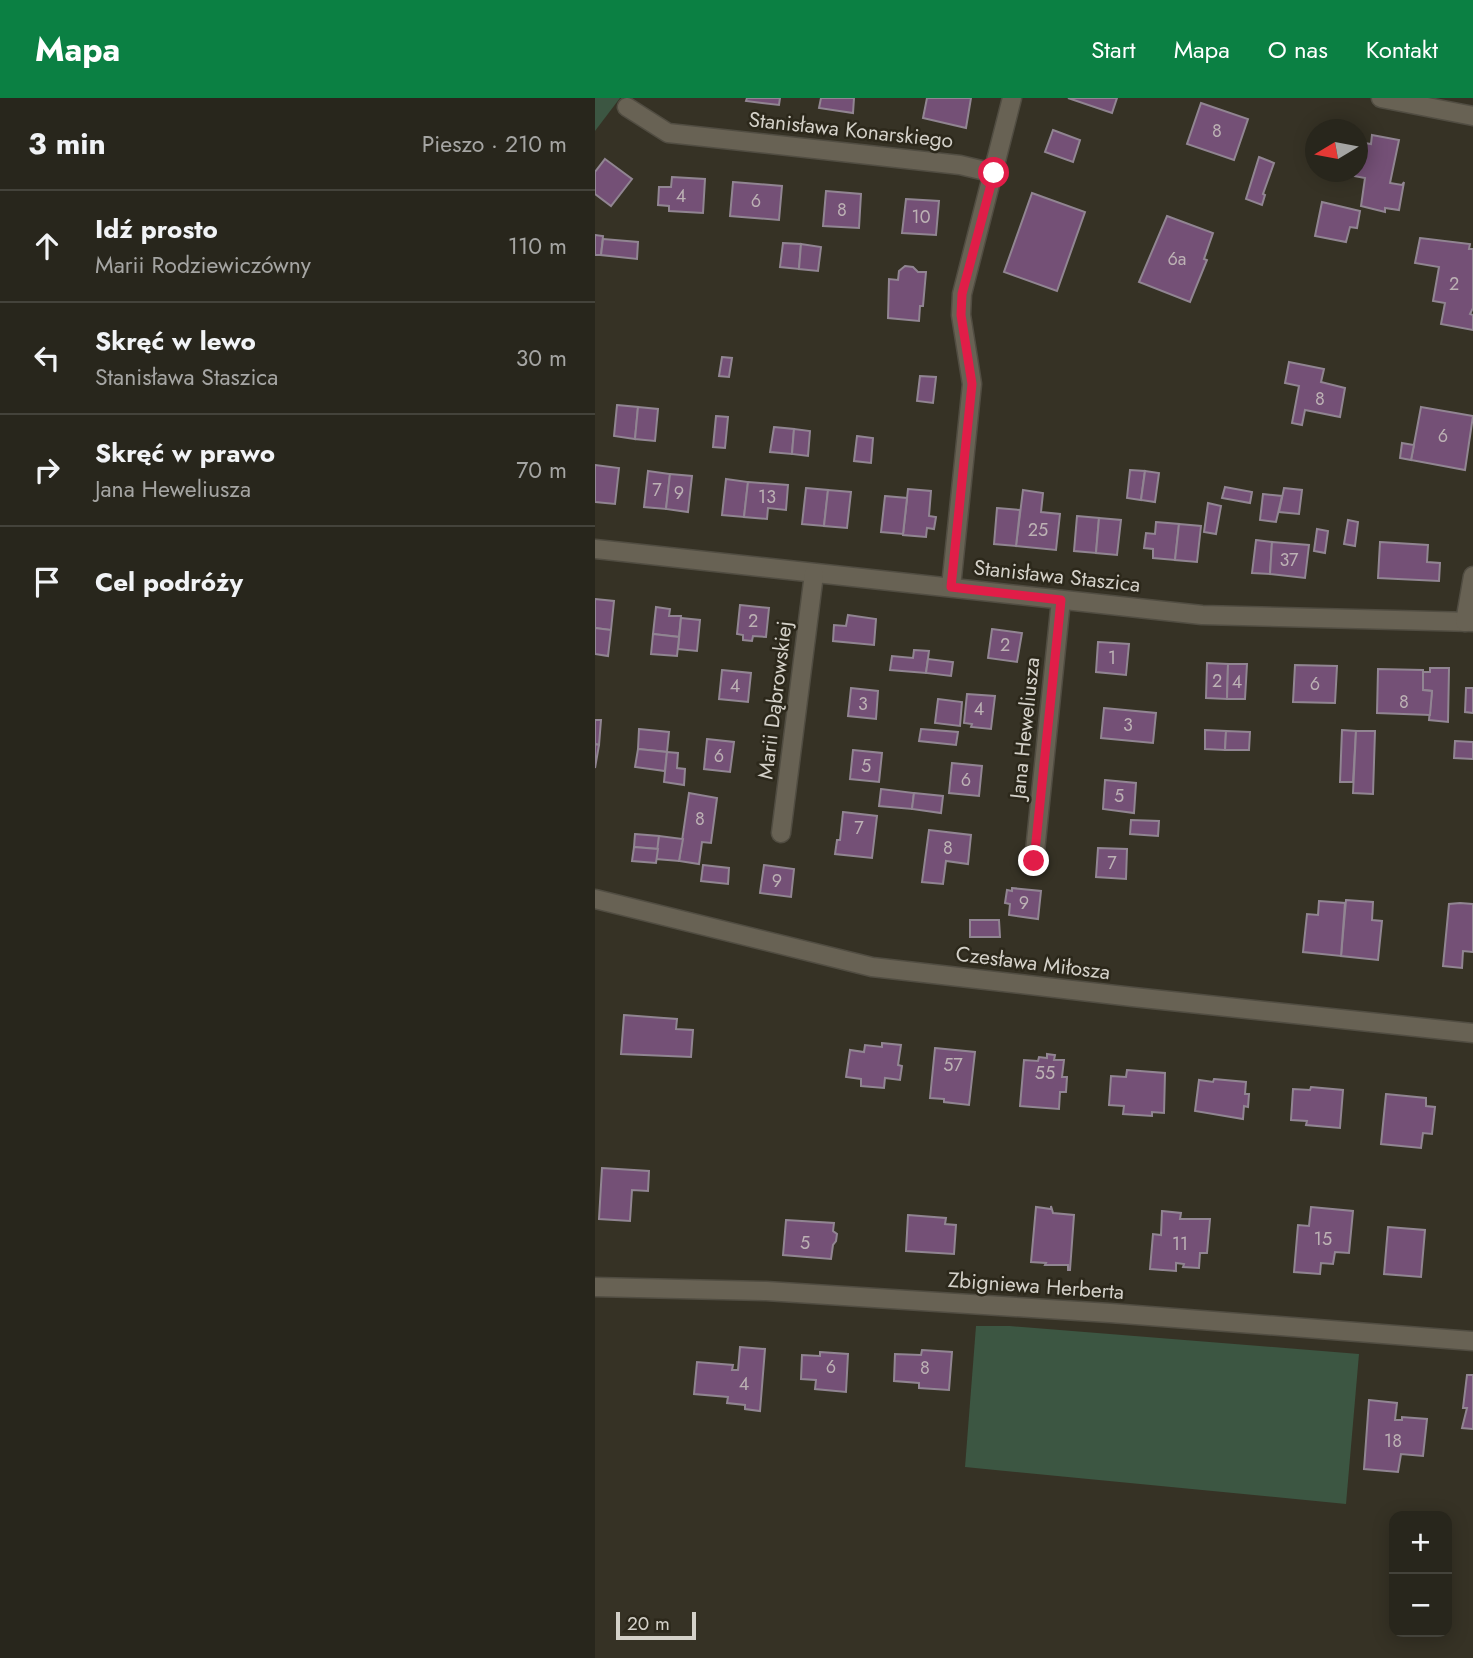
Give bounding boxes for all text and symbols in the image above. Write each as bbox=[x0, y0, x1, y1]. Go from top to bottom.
text: Mapa bbox=[35, 26, 120, 73]
text: Start bbox=[1091, 32, 1136, 67]
text: Mapa bbox=[1174, 32, 1230, 67]
text: O nas bbox=[1268, 32, 1328, 67]
text: Kontakt bbox=[1366, 32, 1438, 67]
street label: Stanisława Konarskiego bbox=[747, 104, 955, 156]
house number: 8 bbox=[1212, 118, 1222, 144]
north arrow bbox=[1305, 119, 1368, 182]
text: 3 min bbox=[28, 122, 106, 165]
text: Pieszo · 210 m bbox=[422, 127, 567, 161]
route start bbox=[978, 157, 1009, 188]
house number: 4 bbox=[676, 183, 686, 209]
house number: 6 bbox=[751, 188, 761, 214]
house number: 8 bbox=[837, 197, 847, 223]
house number: 10 bbox=[912, 204, 931, 230]
text: Idź prosto bbox=[95, 210, 218, 248]
icon: ahead bbox=[28, 227, 66, 265]
text: 110 m bbox=[508, 229, 567, 263]
house number: 6a bbox=[1167, 246, 1187, 272]
text: Marii Rodziewiczówny bbox=[95, 248, 311, 282]
house number: 2 bbox=[1449, 271, 1459, 297]
text: Skręć w lewo bbox=[95, 322, 256, 360]
icon: left bbox=[28, 339, 66, 377]
text: 30 m bbox=[516, 341, 567, 375]
text: Stanisława Staszica bbox=[95, 360, 278, 394]
house number: 8 bbox=[1315, 386, 1325, 412]
house number: 6 bbox=[1438, 423, 1448, 449]
text: Skręć w prawo bbox=[95, 434, 275, 472]
icon: right bbox=[28, 451, 66, 489]
text: 70 m bbox=[516, 453, 567, 487]
text: Jana Heweliusza bbox=[95, 472, 251, 506]
house number: 7 bbox=[652, 477, 662, 503]
house number: 9 bbox=[674, 480, 684, 506]
house number: 13 bbox=[758, 484, 776, 510]
house number: 25 bbox=[1028, 517, 1048, 543]
house number: 37 bbox=[1279, 547, 1299, 573]
street label: Stanisława Staszica bbox=[972, 552, 1142, 600]
icon: arrive bbox=[28, 563, 66, 601]
text: Cel podróży bbox=[95, 563, 243, 601]
house number: 2 bbox=[748, 608, 758, 634]
street label: Marii Dąbrowskiej bbox=[750, 619, 800, 781]
house number: 2 bbox=[1000, 632, 1010, 658]
house number: 1 bbox=[1108, 645, 1116, 671]
street label: Jana Heweliusza bbox=[1002, 656, 1047, 803]
house number: 2 bbox=[1212, 668, 1222, 694]
house number: 4 bbox=[1232, 669, 1242, 695]
house number: 6 bbox=[1310, 671, 1320, 697]
house number: 4 bbox=[730, 673, 740, 699]
house number: 8 bbox=[1399, 689, 1409, 715]
house number: 3 bbox=[858, 691, 868, 717]
house number: 4 bbox=[974, 696, 984, 722]
house number: 3 bbox=[1123, 712, 1133, 738]
house number: 6 bbox=[714, 743, 724, 769]
house number: 5 bbox=[861, 753, 871, 779]
house number: 6 bbox=[961, 767, 971, 793]
house number: 5 bbox=[1114, 783, 1124, 809]
house number: 8 bbox=[695, 806, 705, 832]
house number: 7 bbox=[854, 815, 864, 841]
house number: 8 bbox=[943, 835, 953, 861]
route end bbox=[1018, 845, 1049, 876]
house number: 7 bbox=[1107, 850, 1117, 876]
house number: 9 bbox=[772, 868, 782, 894]
house number: 9 bbox=[1019, 890, 1029, 916]
street label: Czesława Miłosza bbox=[954, 939, 1112, 987]
house number: 57 bbox=[943, 1052, 963, 1078]
house number: 55 bbox=[1035, 1060, 1055, 1086]
house number: 15 bbox=[1314, 1226, 1332, 1252]
house number: 5 bbox=[800, 1230, 810, 1256]
house number: 11 bbox=[1172, 1231, 1188, 1257]
street label: Zbigniewa Herberta bbox=[947, 1265, 1125, 1307]
house number: 6 bbox=[826, 1354, 836, 1380]
house number: 8 bbox=[920, 1355, 930, 1381]
house number: 4 bbox=[739, 1371, 749, 1397]
house number: 18 bbox=[1384, 1428, 1402, 1454]
map controls bbox=[1389, 1511, 1452, 1637]
button: + bbox=[1389, 1511, 1452, 1574]
button: − bbox=[1389, 1574, 1452, 1637]
scale bar bbox=[616, 1609, 697, 1641]
text: 20 m bbox=[627, 1610, 670, 1637]

